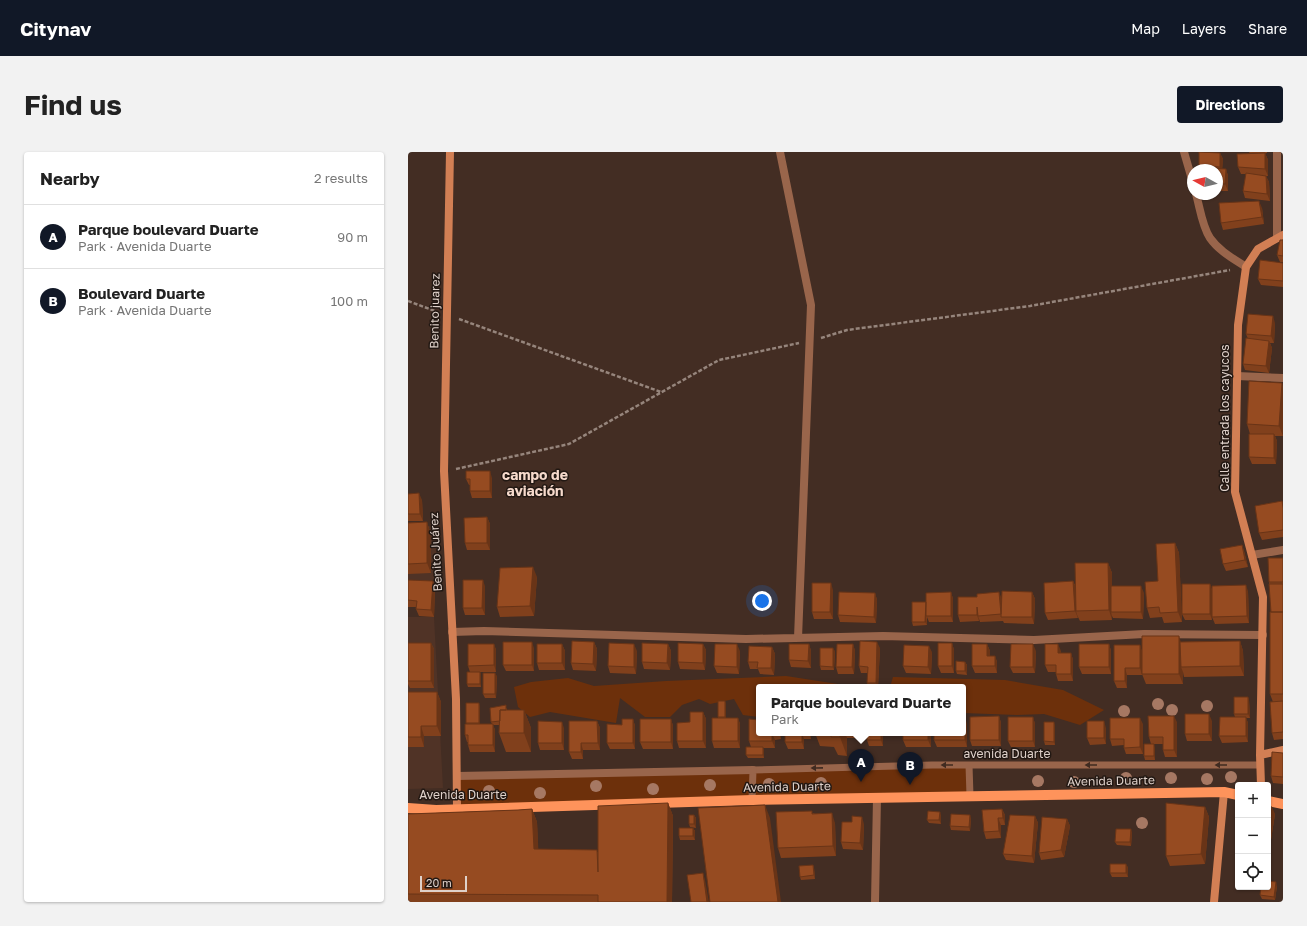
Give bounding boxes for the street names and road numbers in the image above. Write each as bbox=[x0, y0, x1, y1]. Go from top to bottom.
street label: Benito juarez bbox=[426, 273, 443, 349]
street label: Calle entrada los cayucos bbox=[1217, 344, 1232, 492]
street label: Benito Juárez bbox=[426, 512, 445, 592]
street label: avenida Duarte bbox=[964, 746, 1050, 761]
street label: Avenida Duarte bbox=[1067, 772, 1155, 789]
street label: Avenida Duarte bbox=[743, 778, 831, 795]
street label: Avenida Duarte bbox=[419, 787, 507, 802]

